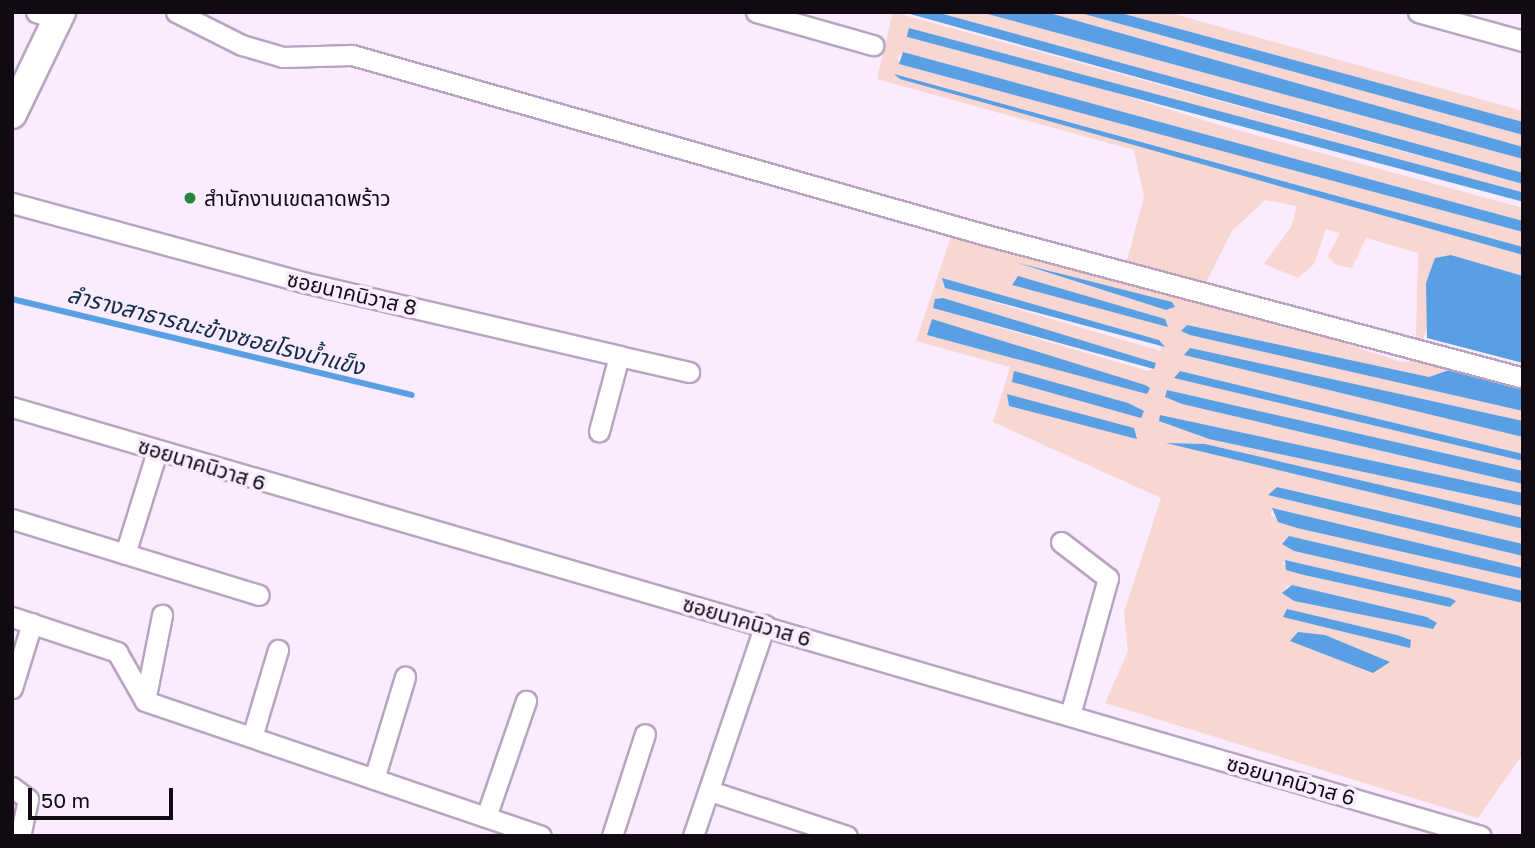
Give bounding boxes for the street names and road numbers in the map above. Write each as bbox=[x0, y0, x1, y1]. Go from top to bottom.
street label: ซอยนาคนิวาส 8 bbox=[285, 266, 419, 320]
street label: ซอยนาคนิวาส 6 bbox=[135, 433, 269, 495]
street label: ซอยนาคนิวาส 6 bbox=[680, 591, 814, 651]
street label: ซอยนาคนิวาส 6 bbox=[1224, 750, 1358, 810]

